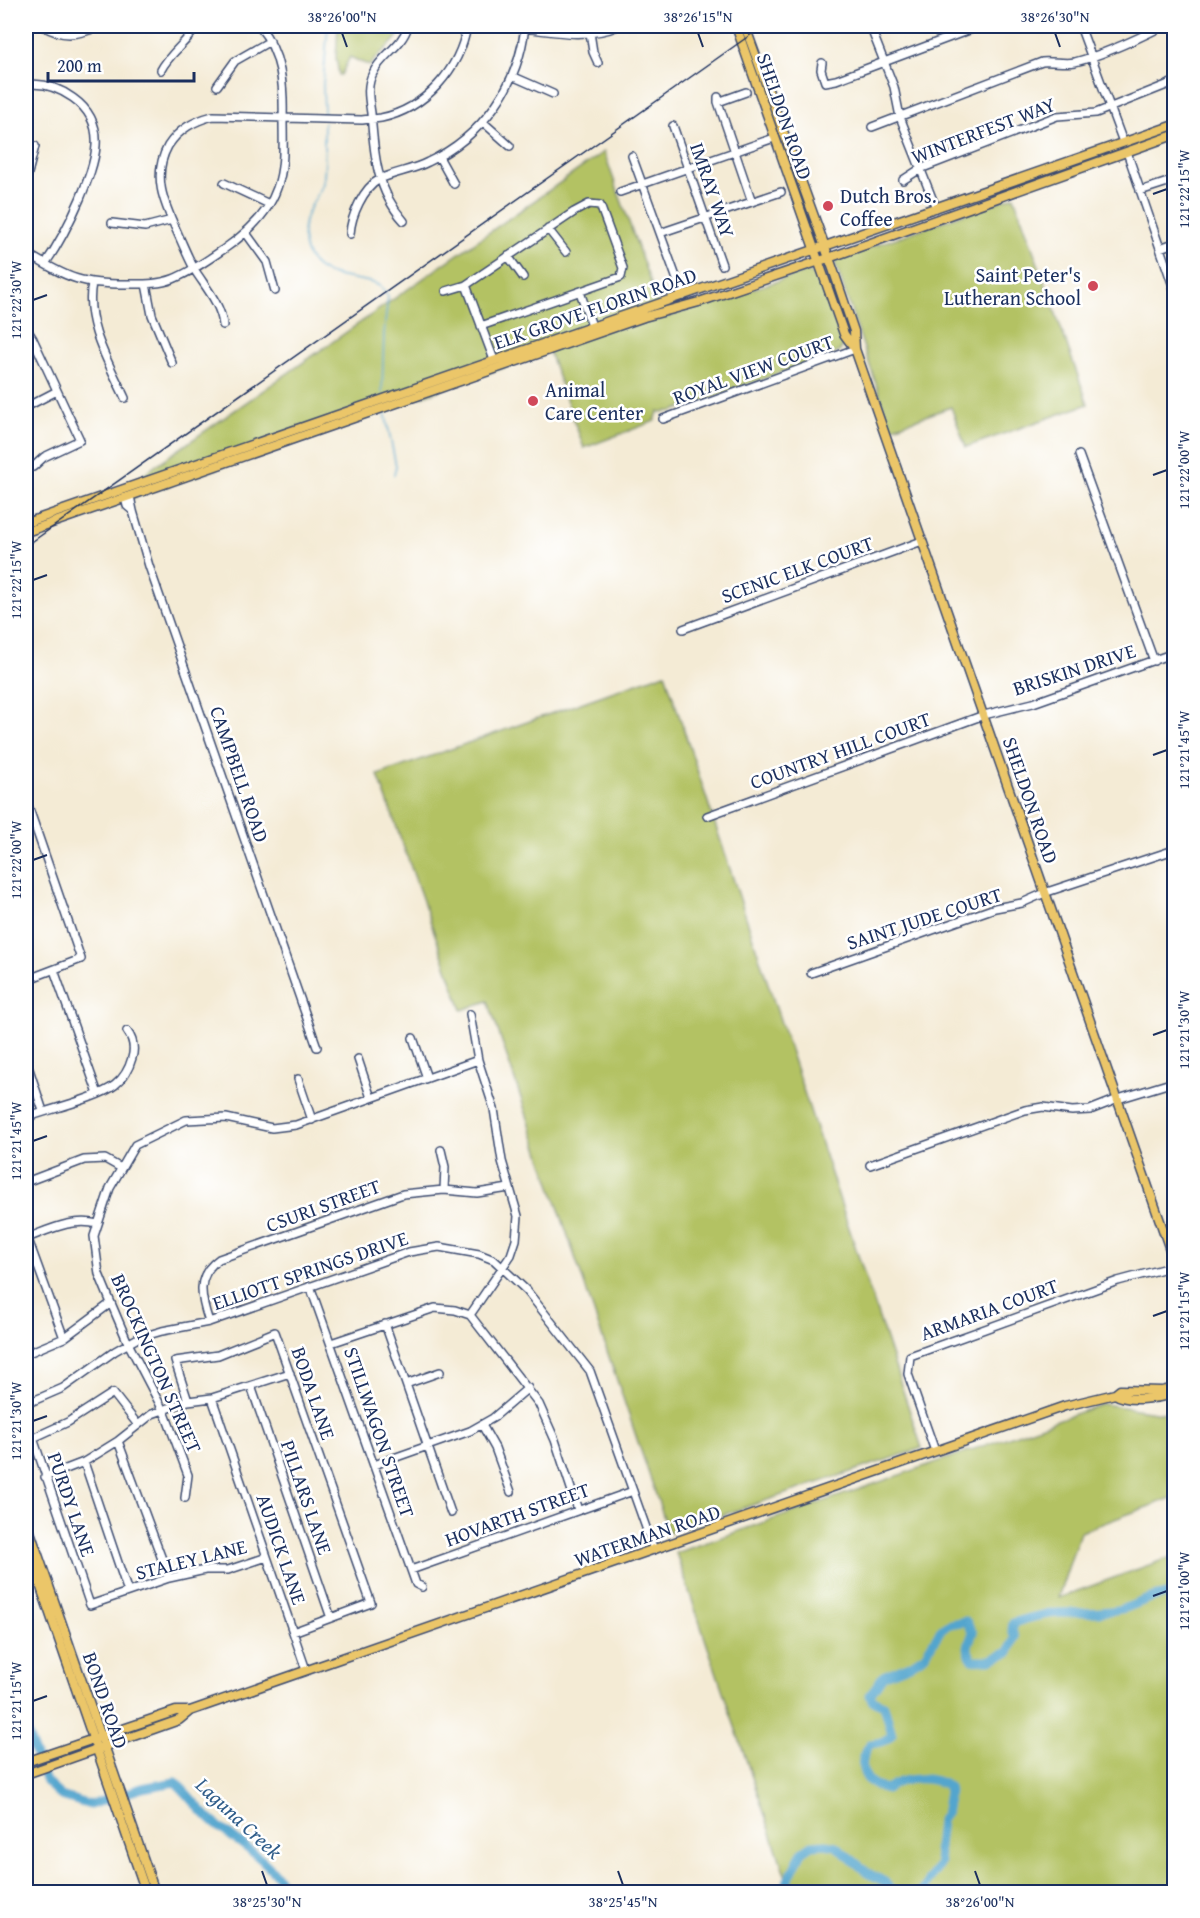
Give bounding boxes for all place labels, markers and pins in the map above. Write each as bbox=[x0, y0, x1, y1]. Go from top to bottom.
place label: Dutch Bros. Coffee bbox=[840, 181, 937, 233]
marker: Dutch Bros. Coffee bbox=[821, 199, 835, 213]
place label: Saint Peter's Lutheran School bbox=[944, 260, 1081, 312]
marker: Saint Peter's Lutheran School bbox=[1086, 279, 1100, 293]
place label: Animal Care Center bbox=[545, 375, 643, 427]
marker: Animal Care Center bbox=[526, 394, 540, 408]

